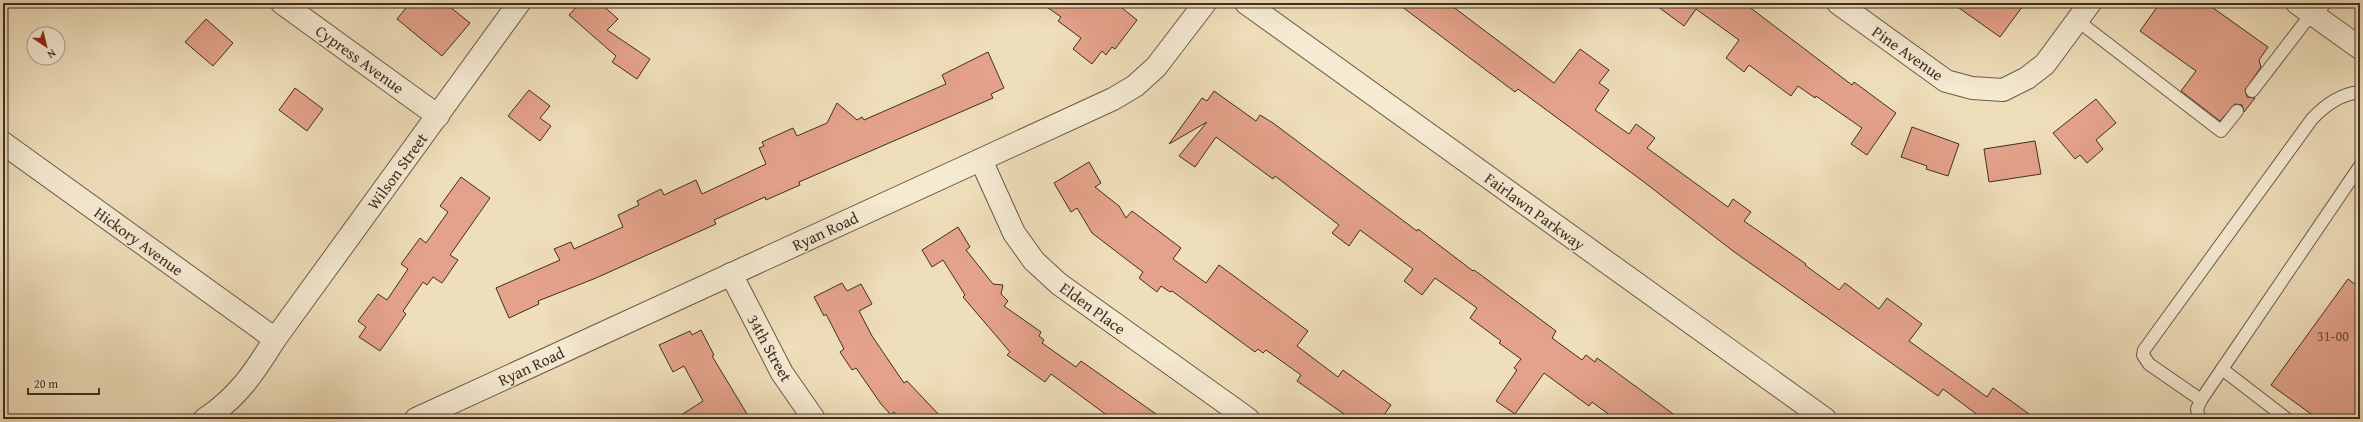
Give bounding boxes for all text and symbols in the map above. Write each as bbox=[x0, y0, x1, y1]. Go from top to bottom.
street label: Cypress Avenue bbox=[311, 19, 409, 99]
street label: Pine Avenue bbox=[1867, 20, 1949, 86]
north arrow bbox=[26, 26, 66, 66]
text: N bbox=[44, 46, 59, 63]
street label: Wilson Street bbox=[361, 127, 433, 214]
street label: Fairlawn Parkway bbox=[1480, 166, 1590, 256]
street label: Hickory Avenue bbox=[89, 200, 189, 282]
street label: Ryan Road bbox=[788, 205, 862, 257]
street label: Elden Place bbox=[1055, 276, 1131, 340]
street label: 34th Street bbox=[742, 310, 799, 386]
house number: 31-00 bbox=[2317, 326, 2349, 346]
street label: Ryan Road bbox=[494, 340, 568, 392]
scale bar bbox=[28, 370, 99, 396]
text: 20 m bbox=[34, 375, 58, 392]

